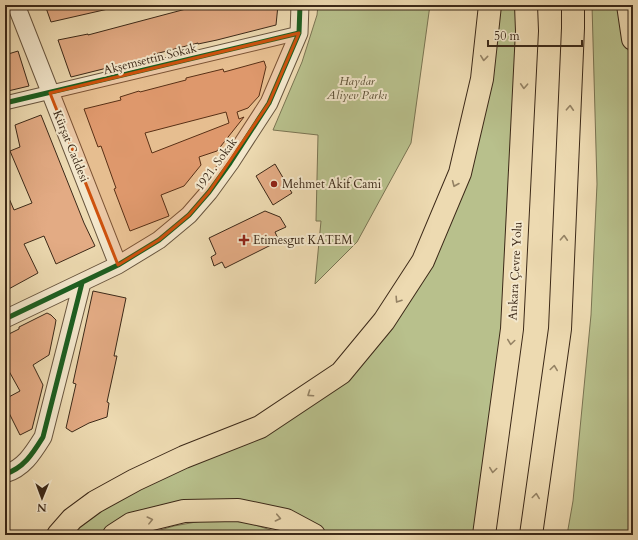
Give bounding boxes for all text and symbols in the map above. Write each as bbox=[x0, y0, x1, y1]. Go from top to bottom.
scale bar bbox=[488, 22, 582, 48]
text: 50 m bbox=[494, 28, 521, 44]
street label: Akşemsettin Sokak bbox=[102, 40, 199, 78]
one-way arrow bbox=[480, 55, 489, 61]
park label: Haydar Aliyev Parkı bbox=[326, 73, 388, 103]
one-way arrow bbox=[520, 83, 529, 89]
one-way arrow bbox=[565, 105, 574, 111]
street label: Kürşat Caddesi bbox=[49, 108, 93, 185]
street label: 1921. Sokak bbox=[191, 134, 241, 194]
place label: Mehmet Akif Cami bbox=[282, 176, 382, 192]
marker: Mehmet Akif Cami bbox=[269, 179, 279, 189]
one-way arrow bbox=[452, 181, 460, 188]
street label: Ankara Çevre Yolu bbox=[504, 221, 526, 321]
place label: Etimesgut KATEM bbox=[253, 232, 353, 248]
marker: Etimesgut KATEM bbox=[238, 234, 250, 246]
one-way arrow bbox=[559, 235, 568, 241]
one-way arrow bbox=[395, 296, 403, 303]
one-way arrow bbox=[507, 338, 516, 345]
one-way arrow bbox=[549, 365, 558, 371]
one-way arrow bbox=[307, 389, 314, 396]
one-way arrow bbox=[489, 467, 498, 473]
north arrow bbox=[22, 478, 62, 518]
one-way arrow bbox=[531, 493, 540, 499]
text: N bbox=[36, 500, 47, 515]
one-way arrow bbox=[275, 514, 281, 522]
one-way arrow bbox=[147, 516, 153, 524]

